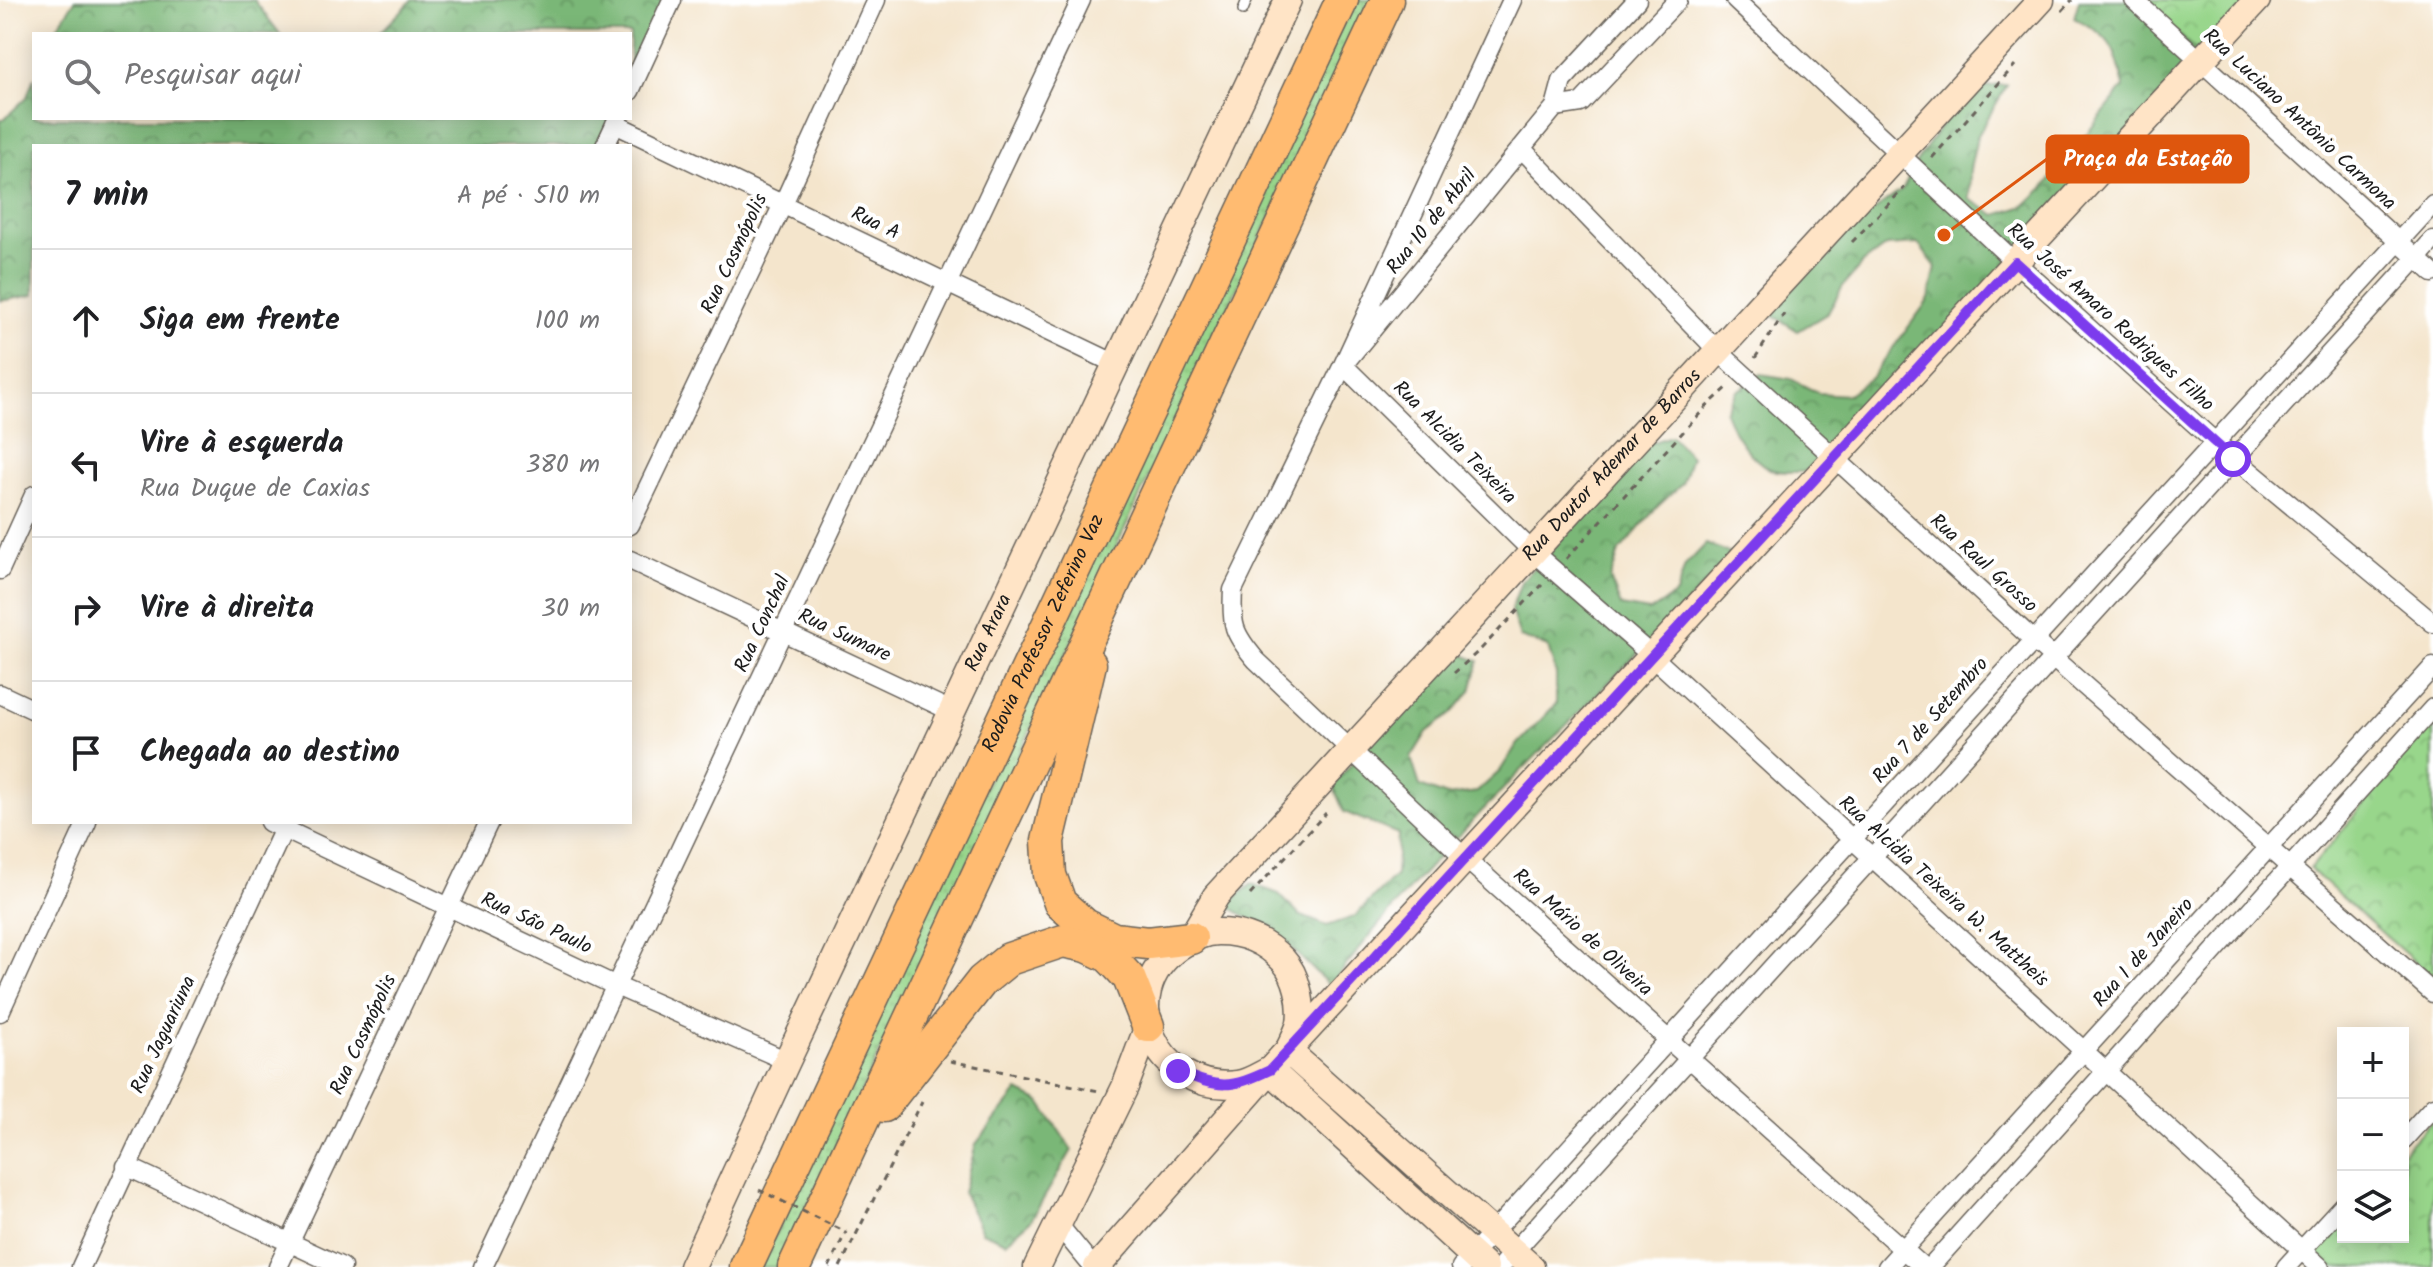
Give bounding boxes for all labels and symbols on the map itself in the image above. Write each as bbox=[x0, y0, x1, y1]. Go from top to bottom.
street label: Rua Luciano Antônio Carmona bbox=[2195, 21, 2403, 219]
callout: Praça da Estação bbox=[2047, 136, 2248, 182]
text: Praça da Estação bbox=[2063, 143, 2233, 178]
street label: Rua 10 de Abril bbox=[1379, 162, 1485, 282]
street label: Rua Cosmópolis bbox=[693, 188, 777, 320]
street label: Rua A bbox=[845, 198, 905, 250]
street label: Rua José Amaro Rodrigues Filho bbox=[1999, 216, 2221, 420]
street label: Rua Doutor Ademar de Barros bbox=[1515, 361, 1710, 569]
street label: Rua Alcidia Teixeira bbox=[1385, 374, 1523, 512]
route start bbox=[2215, 441, 2251, 477]
street label: Rua Raul Grosso bbox=[1922, 507, 2044, 621]
street label: Rodovia Professor Zeferino Vaz bbox=[974, 509, 1114, 758]
street label: Rua Conchal bbox=[726, 570, 800, 678]
street label: Rua Arara bbox=[957, 589, 1021, 677]
street label: Rua Sumare bbox=[792, 600, 896, 672]
street label: Rua 7 de Setembro bbox=[1865, 650, 1997, 792]
street label: Rua Alcidia Teixeira W. Mattheis bbox=[1830, 788, 2056, 996]
street label: Rua Mário de Oliveira bbox=[1505, 861, 1659, 1005]
street label: Rua São Paulo bbox=[475, 884, 597, 964]
street label: Rua 1 de Janeiro bbox=[2086, 891, 2202, 1015]
street label: Rua Cosmópolis bbox=[322, 969, 406, 1101]
street label: Rua Jaguariuna bbox=[123, 971, 205, 1099]
route end bbox=[1160, 1053, 1196, 1089]

